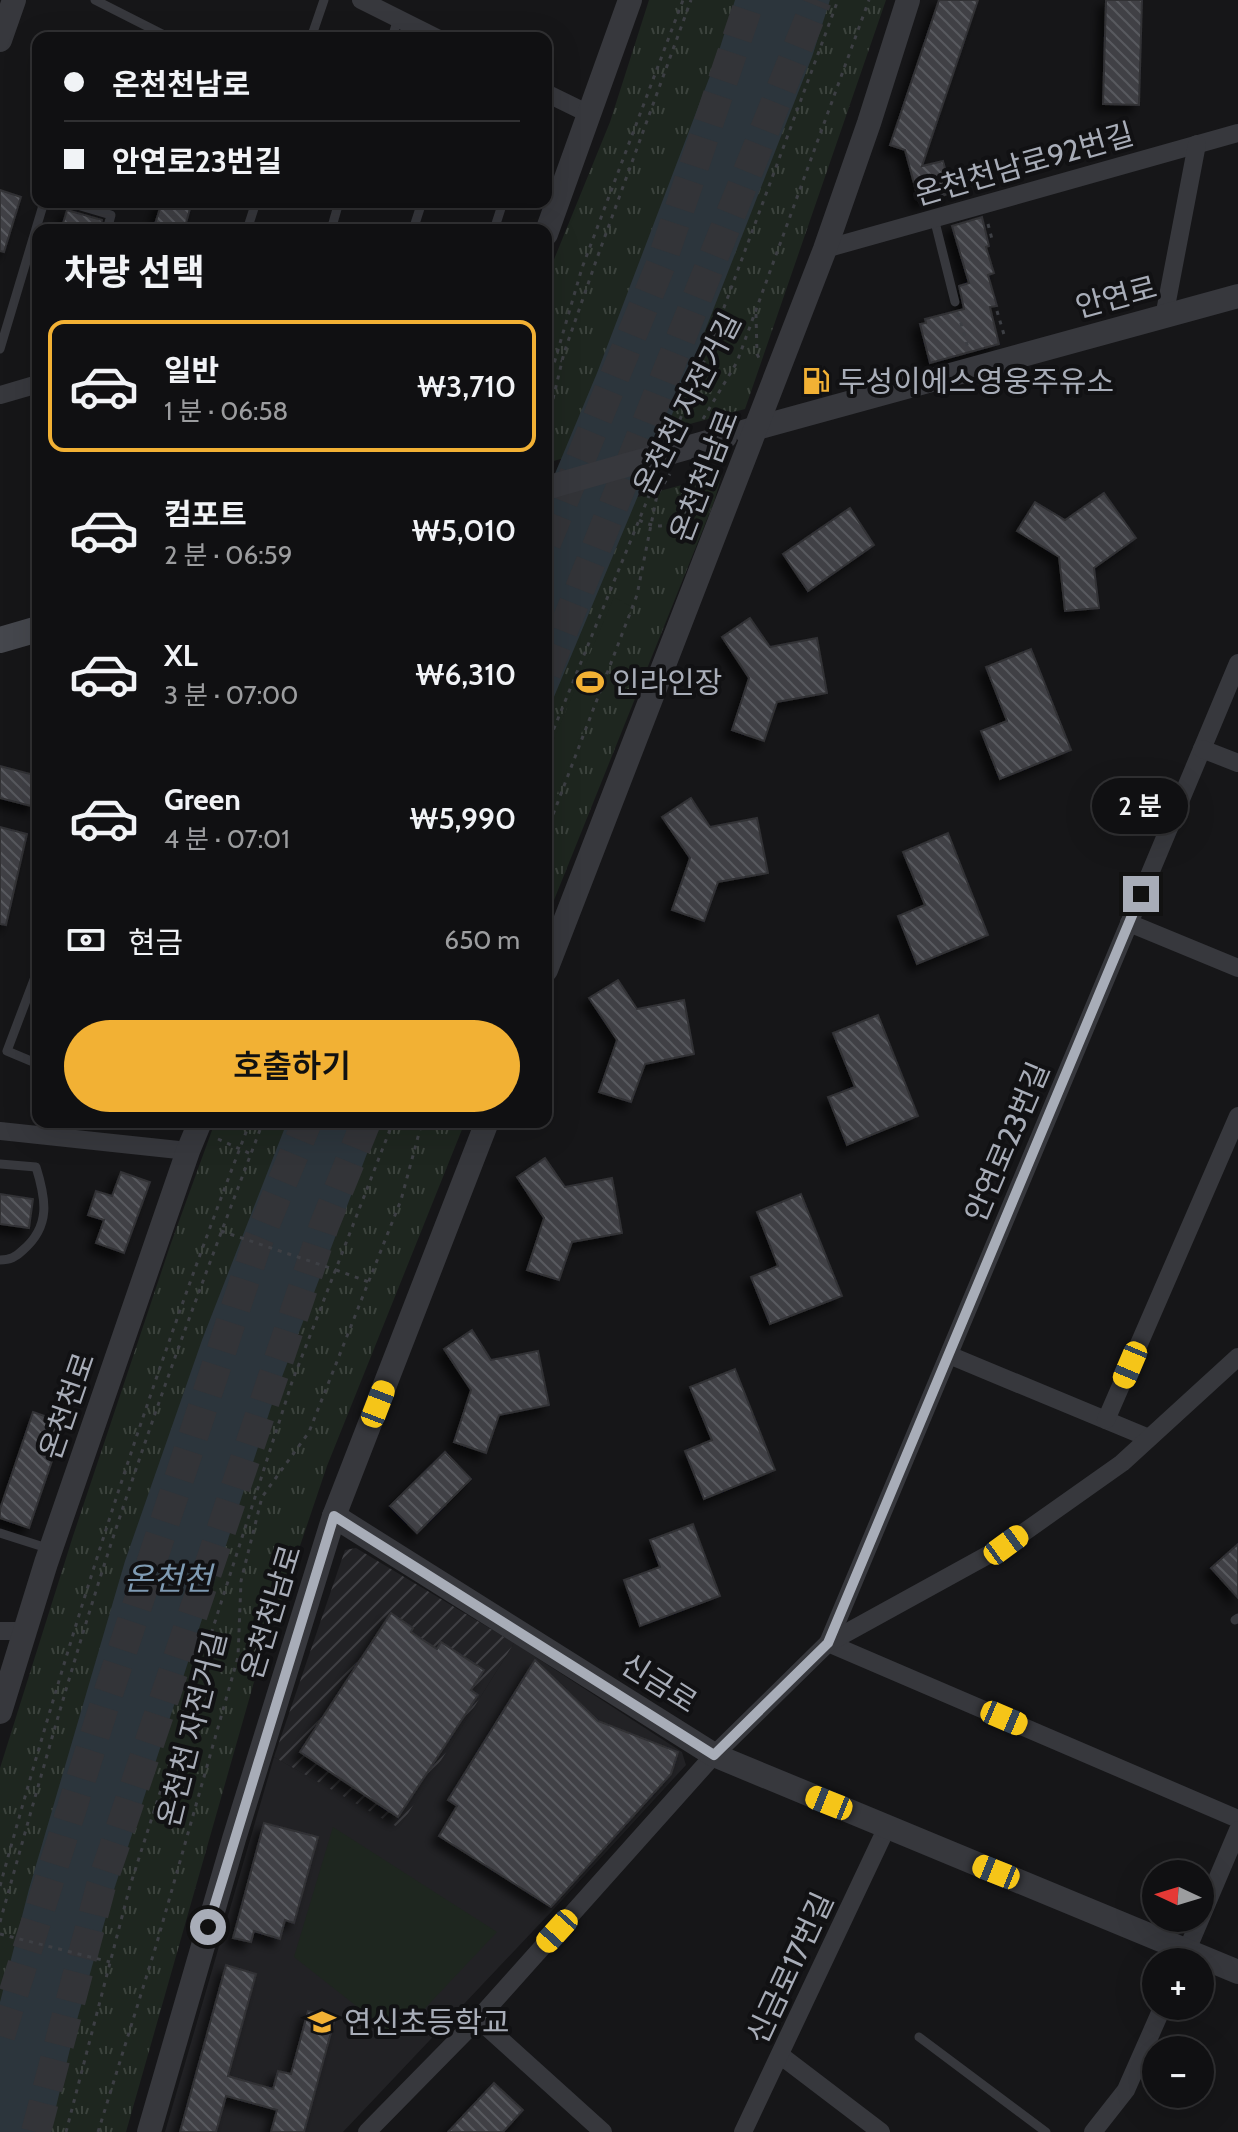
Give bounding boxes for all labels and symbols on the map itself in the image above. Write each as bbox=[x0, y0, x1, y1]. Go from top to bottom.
street label: 온천천남로92번길 bbox=[910, 115, 1138, 213]
street label: 안연로 bbox=[1071, 268, 1161, 326]
street label: 온천천 자전거길 bbox=[625, 307, 749, 501]
place label: 두성이에스영웅주유소 bbox=[838, 363, 1114, 400]
fuel station icon: 두성이에스영웅주유소 bbox=[801, 366, 831, 396]
street label: 온천천남로 bbox=[662, 405, 746, 547]
place label: 인라인장 bbox=[612, 664, 722, 701]
sports icon: 인라인장 bbox=[575, 667, 605, 697]
callout: 2 분 bbox=[1093, 778, 1189, 834]
route end bbox=[1123, 876, 1159, 912]
street label: 안연로23번길 bbox=[957, 1057, 1057, 1227]
car bbox=[1110, 1338, 1150, 1392]
street label: 온천천로 bbox=[32, 1348, 102, 1464]
car bbox=[358, 1377, 398, 1431]
car bbox=[980, 1521, 1032, 1569]
street label: 온천천남로 bbox=[233, 1541, 309, 1683]
water label: 온천천 bbox=[124, 1559, 216, 1598]
street label: 온천천 자전거길 bbox=[150, 1628, 234, 1830]
street label: 신금로 bbox=[614, 1645, 704, 1721]
car bbox=[977, 1698, 1031, 1738]
car bbox=[802, 1783, 856, 1823]
car bbox=[969, 1852, 1023, 1892]
north arrow bbox=[1142, 1860, 1214, 1932]
street label: 신금로17번길 bbox=[739, 1886, 841, 2050]
car bbox=[532, 1905, 582, 1957]
route start bbox=[190, 1909, 226, 1945]
place label: 연신초등학교 bbox=[344, 2004, 510, 2041]
school or university icon: 연신초등학교 bbox=[307, 2007, 337, 2037]

